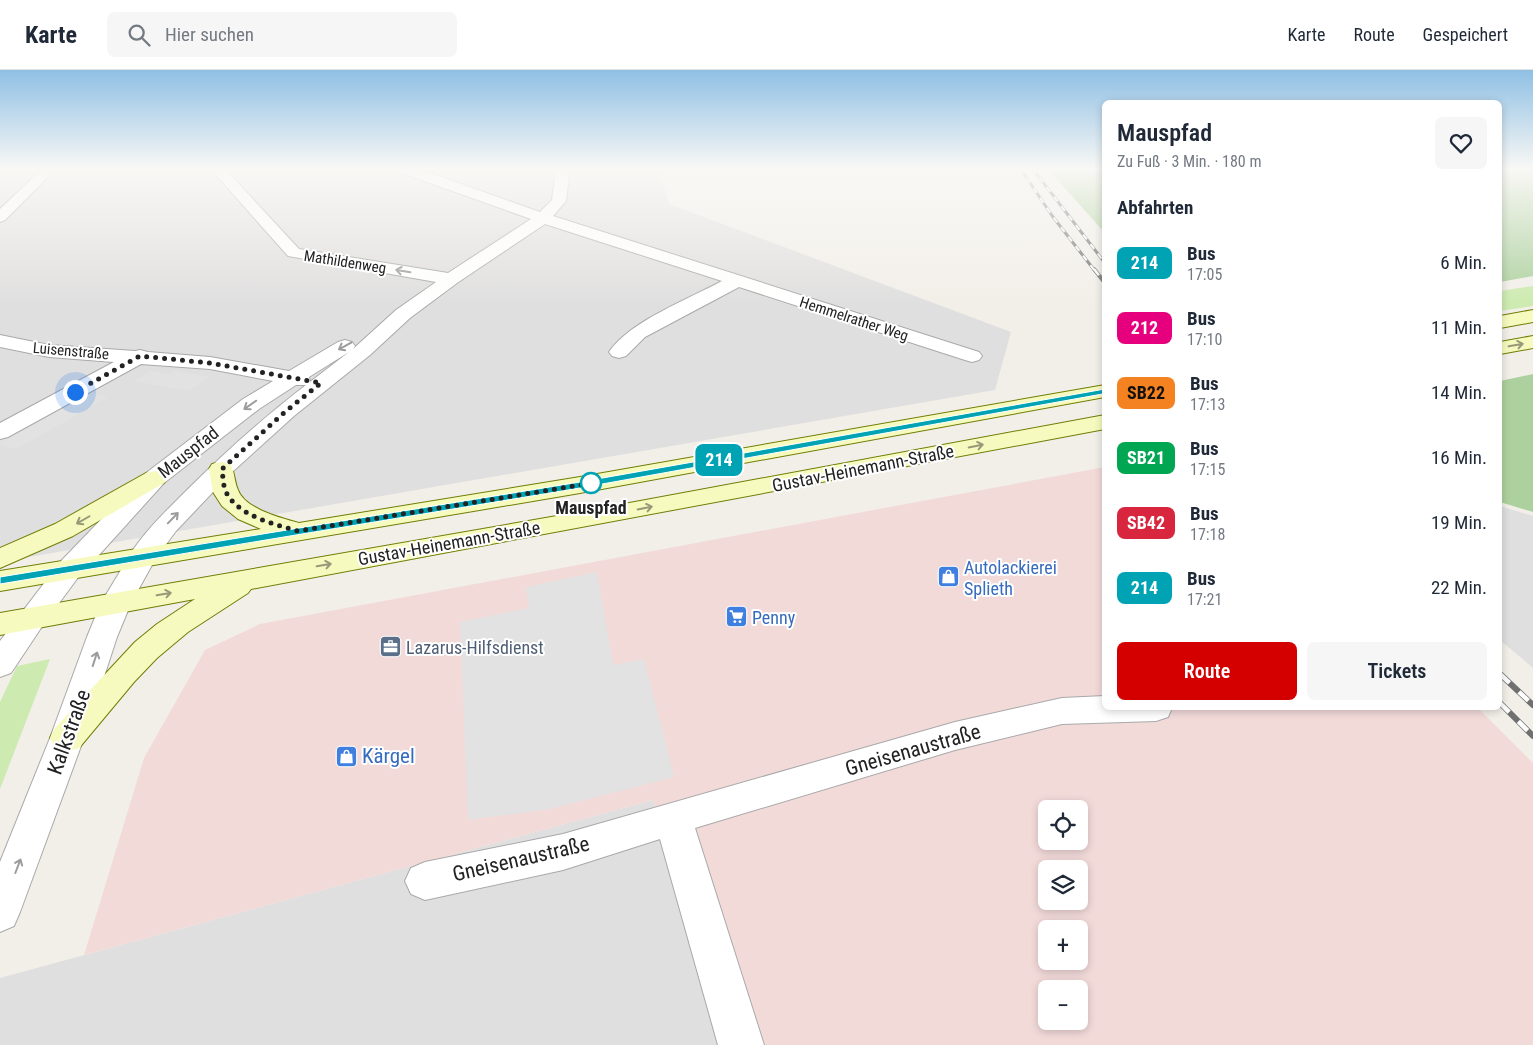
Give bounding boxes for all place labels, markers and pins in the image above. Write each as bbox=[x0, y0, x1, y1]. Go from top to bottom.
marker: Mauspfad bbox=[580, 472, 602, 494]
place label: Mauspfad bbox=[555, 497, 627, 518]
place label: Autolackierei Splieth bbox=[964, 557, 1057, 599]
shop icon: Autolackierei Splieth bbox=[936, 565, 960, 589]
supermarket icon: Penny bbox=[724, 605, 748, 629]
place label: Penny bbox=[752, 607, 796, 628]
office icon: Lazarus-Hilfsdienst bbox=[378, 635, 402, 659]
place label: Lazarus-Hilfsdienst bbox=[406, 637, 544, 658]
shop icon: Kärgel bbox=[334, 744, 358, 768]
place label: Kärgel bbox=[362, 744, 415, 768]

